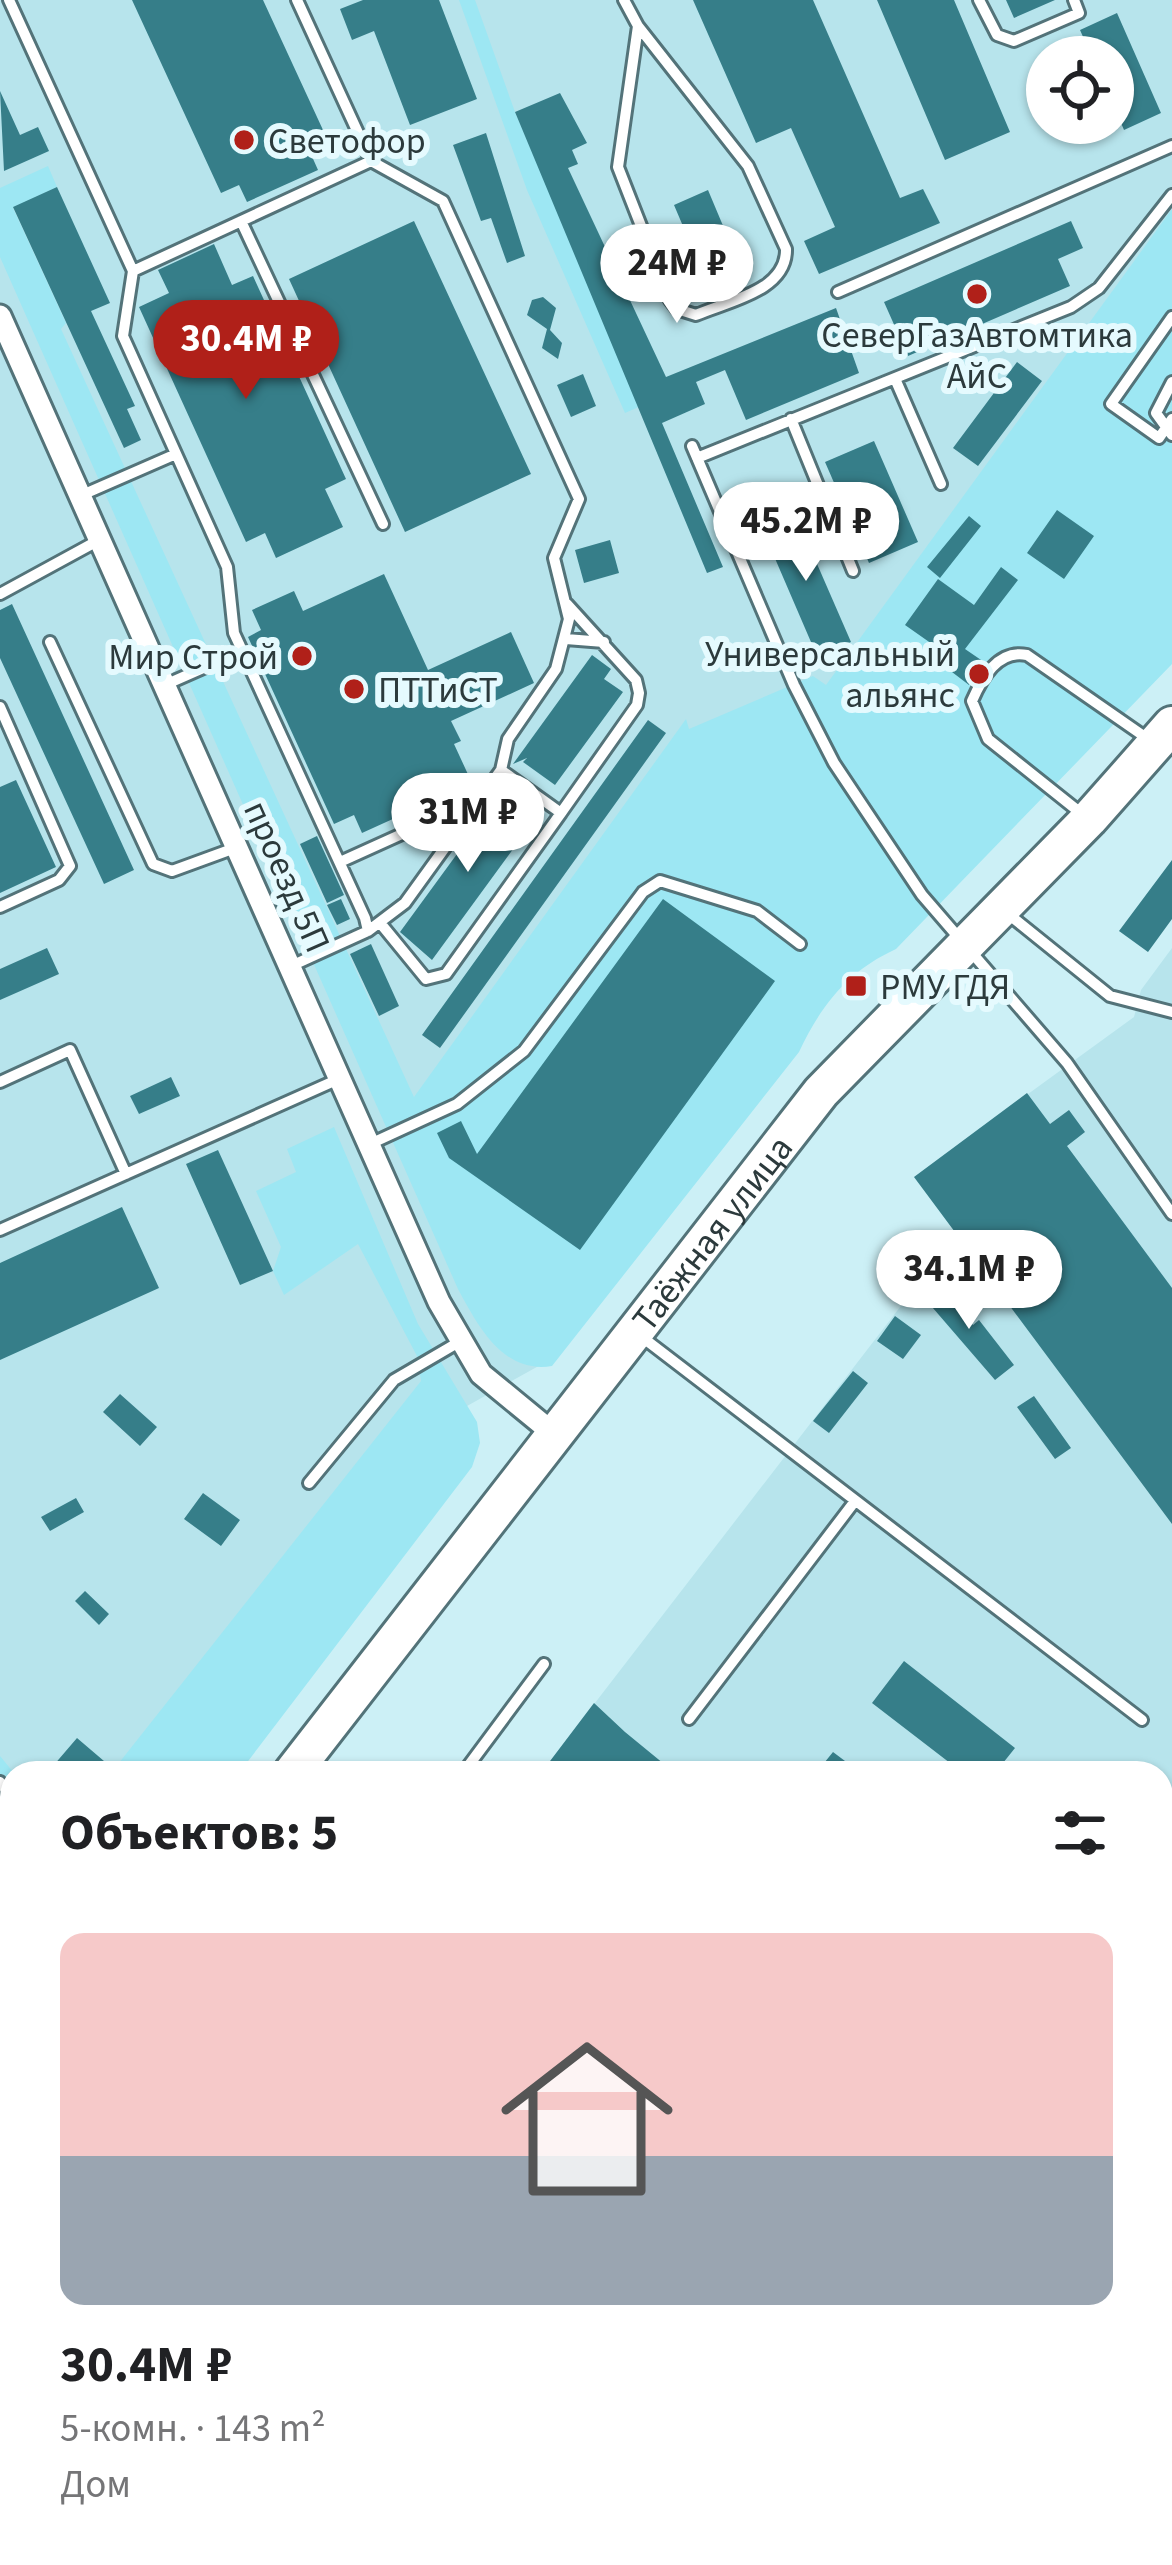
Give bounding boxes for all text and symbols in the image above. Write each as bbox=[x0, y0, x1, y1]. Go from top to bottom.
map controls bbox=[1026, 36, 1134, 144]
button: locate bbox=[1026, 36, 1134, 144]
place label: Светофор bbox=[268, 116, 426, 167]
marker: Светофор bbox=[231, 127, 257, 153]
pin: 24M ₽ bbox=[593, 224, 761, 326]
text: 24M ₽ bbox=[627, 235, 727, 291]
marker: СеверГазАвтомтика АйС bbox=[964, 281, 990, 307]
pin: 30.4M ₽ bbox=[135, 300, 357, 402]
place label: СеверГазАвтомтика АйС bbox=[821, 310, 1133, 402]
text: 30.4M ₽ bbox=[180, 311, 312, 367]
pin: 45.2M ₽ bbox=[695, 482, 917, 584]
text: 45.2M ₽ bbox=[740, 493, 872, 549]
place label: Универсальный альянс bbox=[705, 629, 955, 721]
place label: Мир Строй bbox=[108, 632, 278, 683]
marker: Мир Строй bbox=[289, 643, 315, 669]
marker: Универсальный альянс bbox=[966, 661, 992, 687]
place label: ПТТиСТ bbox=[378, 665, 498, 716]
marker: ПТТиСТ bbox=[341, 676, 367, 702]
pin: 31M ₽ bbox=[384, 773, 552, 875]
text: 31M ₽ bbox=[418, 784, 518, 840]
street label: проезд 5П bbox=[231, 793, 343, 961]
place label: РМУ ГДЯ bbox=[880, 962, 1010, 1013]
marker: РМУ ГДЯ bbox=[843, 973, 869, 999]
street label: Таёжная улица bbox=[620, 1125, 805, 1343]
pin: 34.1M ₽ bbox=[858, 1230, 1080, 1332]
text: 34.1M ₽ bbox=[903, 1241, 1035, 1297]
text: Объектов: 5 bbox=[60, 1797, 338, 1869]
icon: filters bbox=[1047, 1800, 1113, 1866]
icon: home bbox=[479, 2011, 695, 2227]
text: 30.4M ₽ bbox=[60, 2329, 232, 2401]
text: 5-комн. · 143 m² bbox=[60, 2401, 326, 2457]
text: Дом bbox=[60, 2457, 131, 2513]

